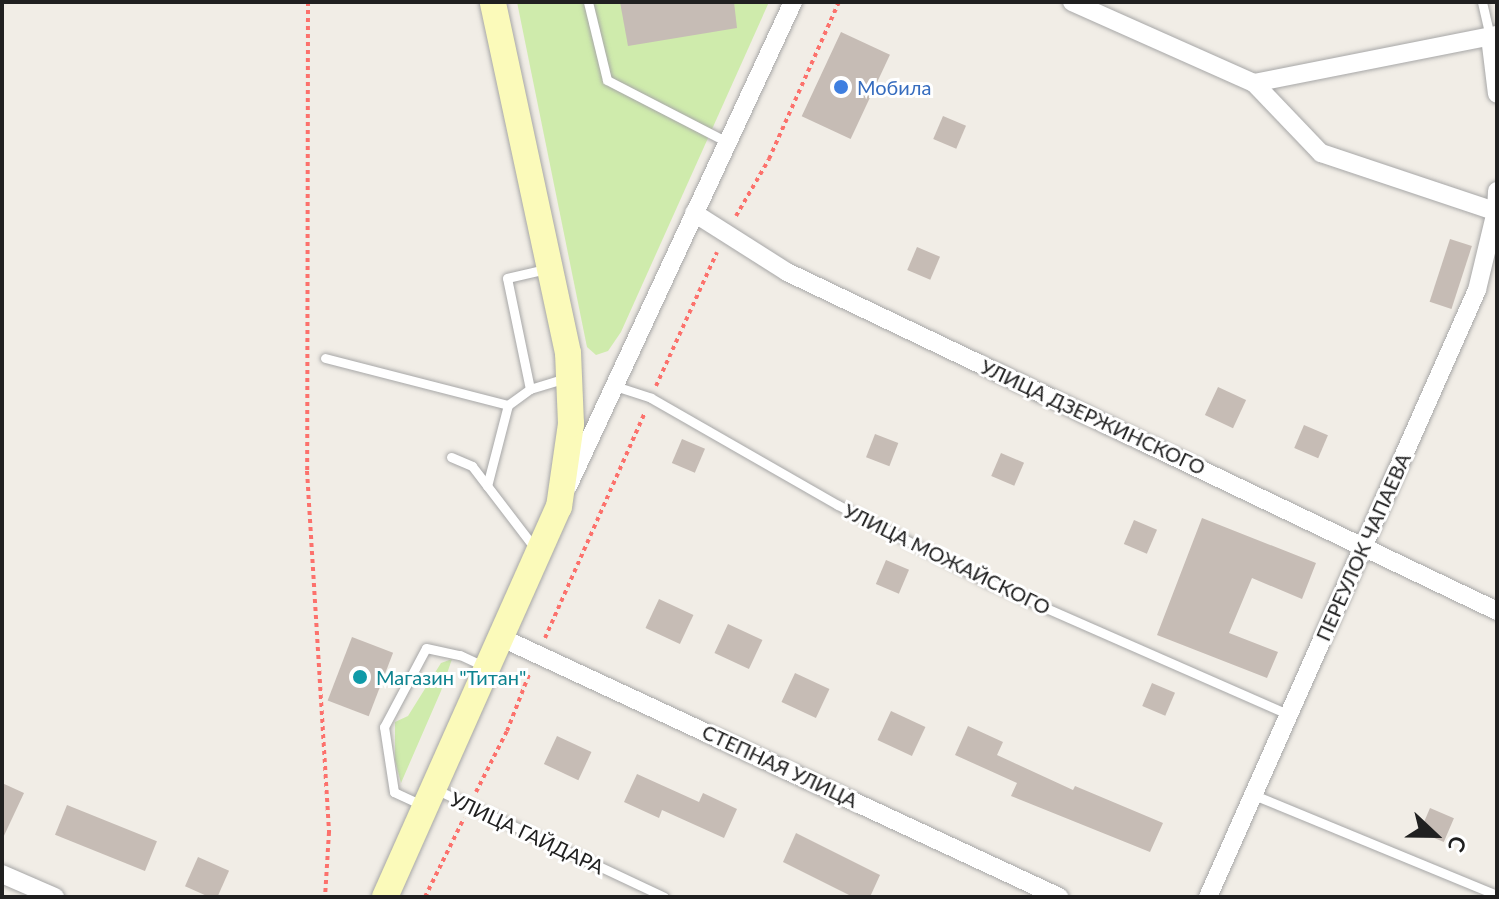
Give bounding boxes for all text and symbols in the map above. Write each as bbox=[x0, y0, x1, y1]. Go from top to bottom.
place label: Мобила bbox=[857, 75, 931, 99]
marker: Мобила bbox=[832, 78, 850, 96]
street label: УЛИЦА ДЗЕРЖИНСКОГО bbox=[977, 354, 1209, 480]
street label: ПЕРЕУЛОК ЧАПАЕВА bbox=[1311, 449, 1415, 645]
street label: УЛИЦА МОЖАЙСКОГО bbox=[840, 498, 1054, 620]
place label: Магазин "Титан" bbox=[376, 665, 526, 689]
marker: Магазин "Титан" bbox=[351, 668, 369, 686]
street label: СТЕПНАЯ УЛИЦА bbox=[698, 719, 862, 813]
street label: УЛИЦА ГАЙДАРА bbox=[446, 787, 608, 879]
north arrow bbox=[1395, 795, 1475, 875]
text: С bbox=[1442, 832, 1473, 856]

